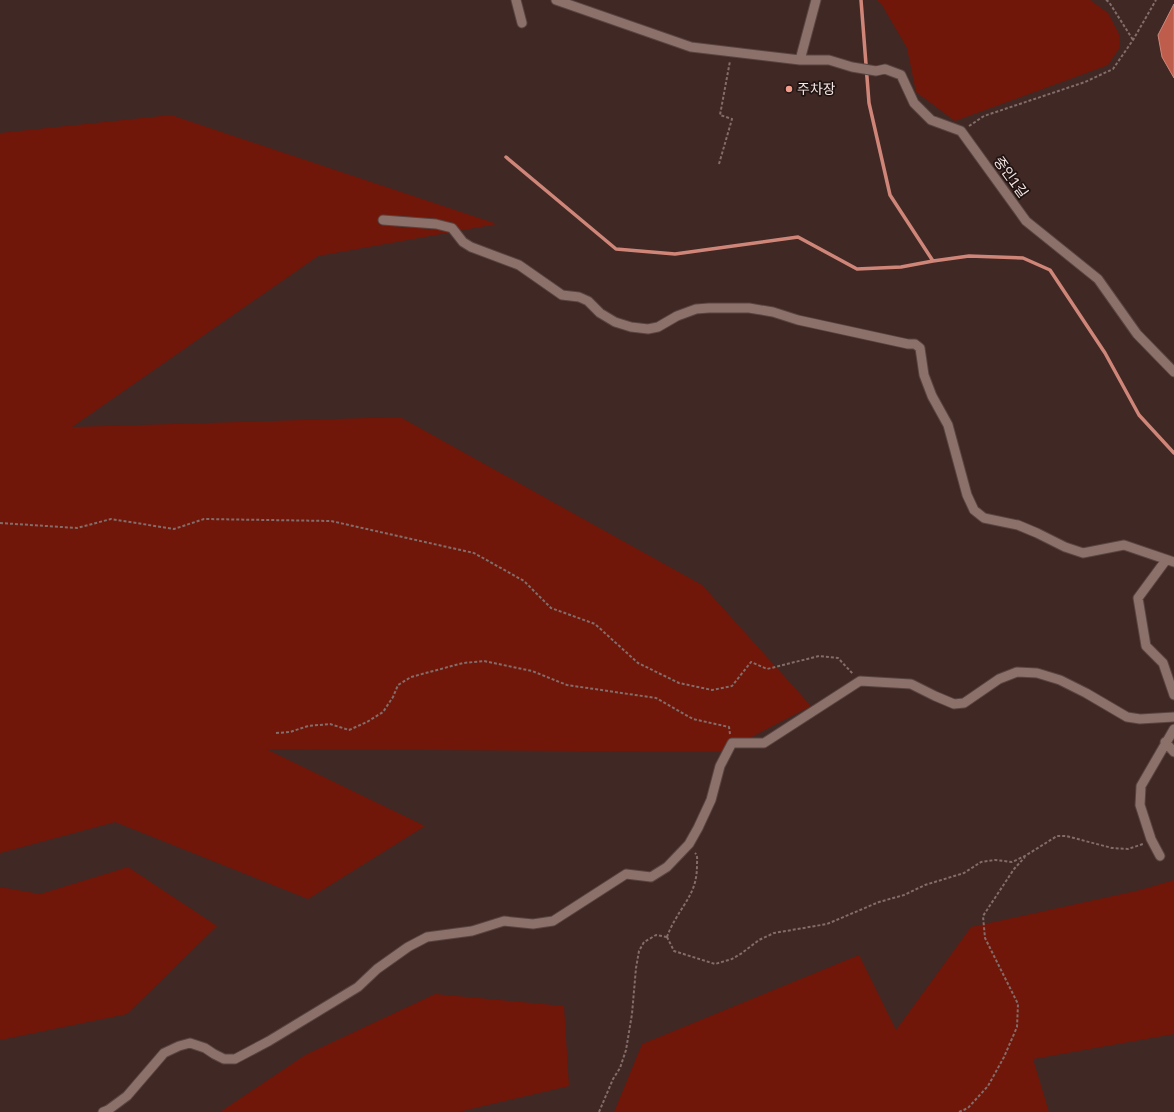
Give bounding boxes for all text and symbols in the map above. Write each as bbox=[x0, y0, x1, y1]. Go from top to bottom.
place label: 주차장 bbox=[797, 80, 836, 98]
marker: 주차장 bbox=[784, 84, 794, 94]
street label: 중인1길 bbox=[990, 153, 1032, 201]

